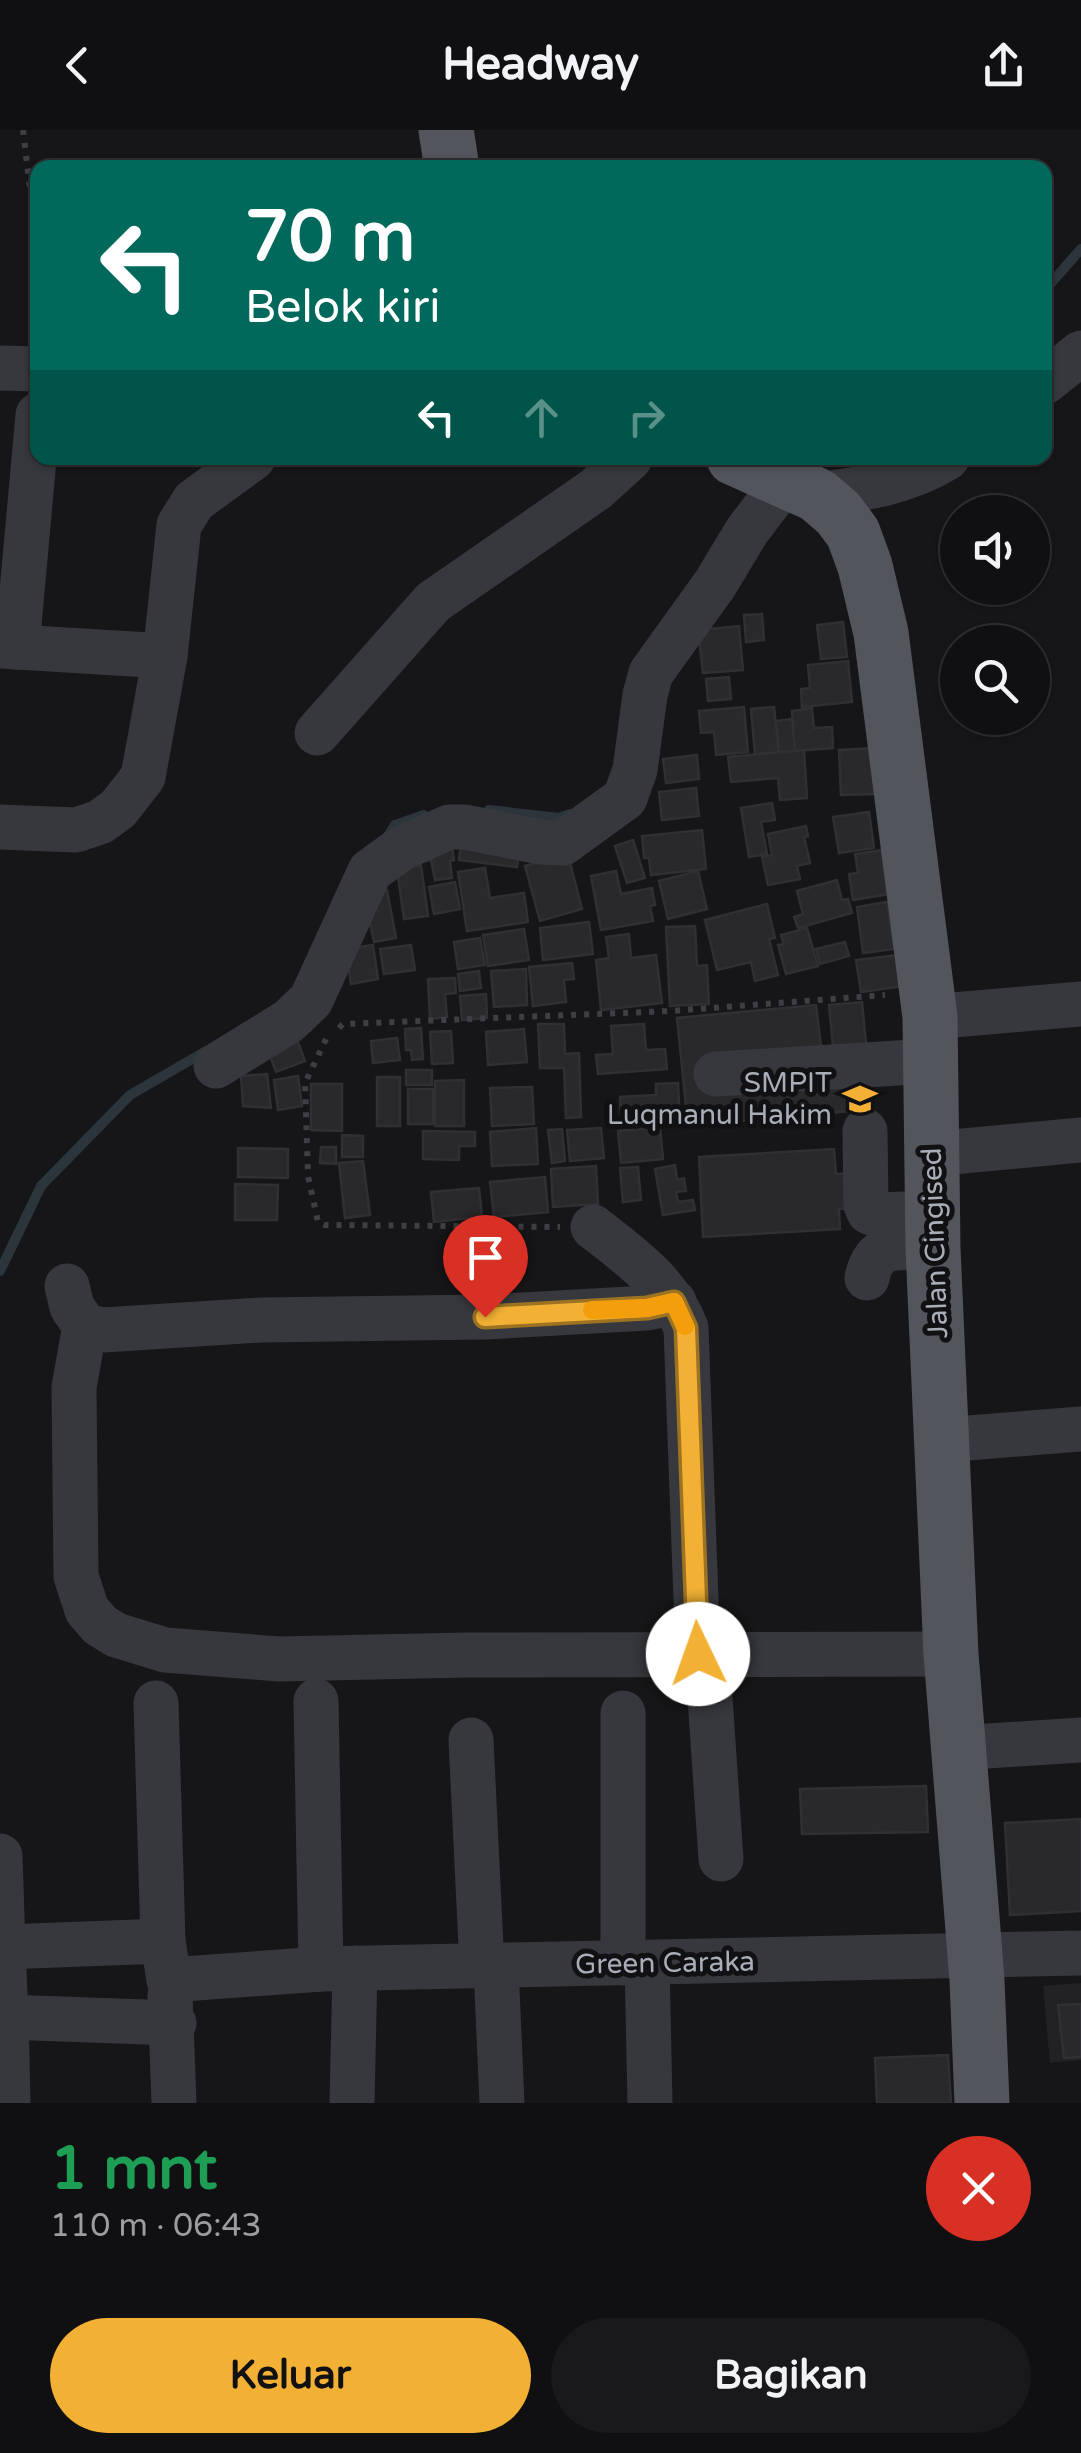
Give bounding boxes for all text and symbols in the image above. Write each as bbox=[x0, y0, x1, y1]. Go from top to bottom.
icon: back bbox=[50, 38, 105, 93]
text: Headway bbox=[442, 38, 639, 92]
icon: share bbox=[976, 38, 1031, 93]
text: 70 m bbox=[245, 196, 415, 280]
icon: left bbox=[80, 200, 210, 330]
text: Belok kiri bbox=[245, 281, 440, 335]
icon: left bbox=[409, 390, 464, 445]
icon: ahead bbox=[514, 390, 569, 445]
icon: right bbox=[619, 390, 674, 445]
map controls bbox=[940, 495, 1050, 735]
button: sound bbox=[940, 495, 1050, 605]
button: search bbox=[940, 625, 1050, 735]
place label: SMPIT Luqmanul Hakim bbox=[607, 1066, 832, 1132]
school or university icon: SMPIT Luqmanul Hakim bbox=[841, 1080, 879, 1118]
street label: Jalan Cingised bbox=[915, 1147, 955, 1339]
pin bbox=[443, 1215, 528, 1318]
icon: arrive bbox=[458, 1230, 513, 1285]
position arrow bbox=[646, 1602, 750, 1706]
street label: Green Caraka bbox=[575, 1944, 755, 1982]
text: 1 mnt bbox=[50, 2133, 217, 2205]
button: close bbox=[926, 2136, 1031, 2241]
text: 110 m · 06:43 bbox=[50, 2207, 262, 2245]
button: Keluar bbox=[50, 2318, 531, 2433]
button: Bagikan bbox=[551, 2318, 1031, 2433]

